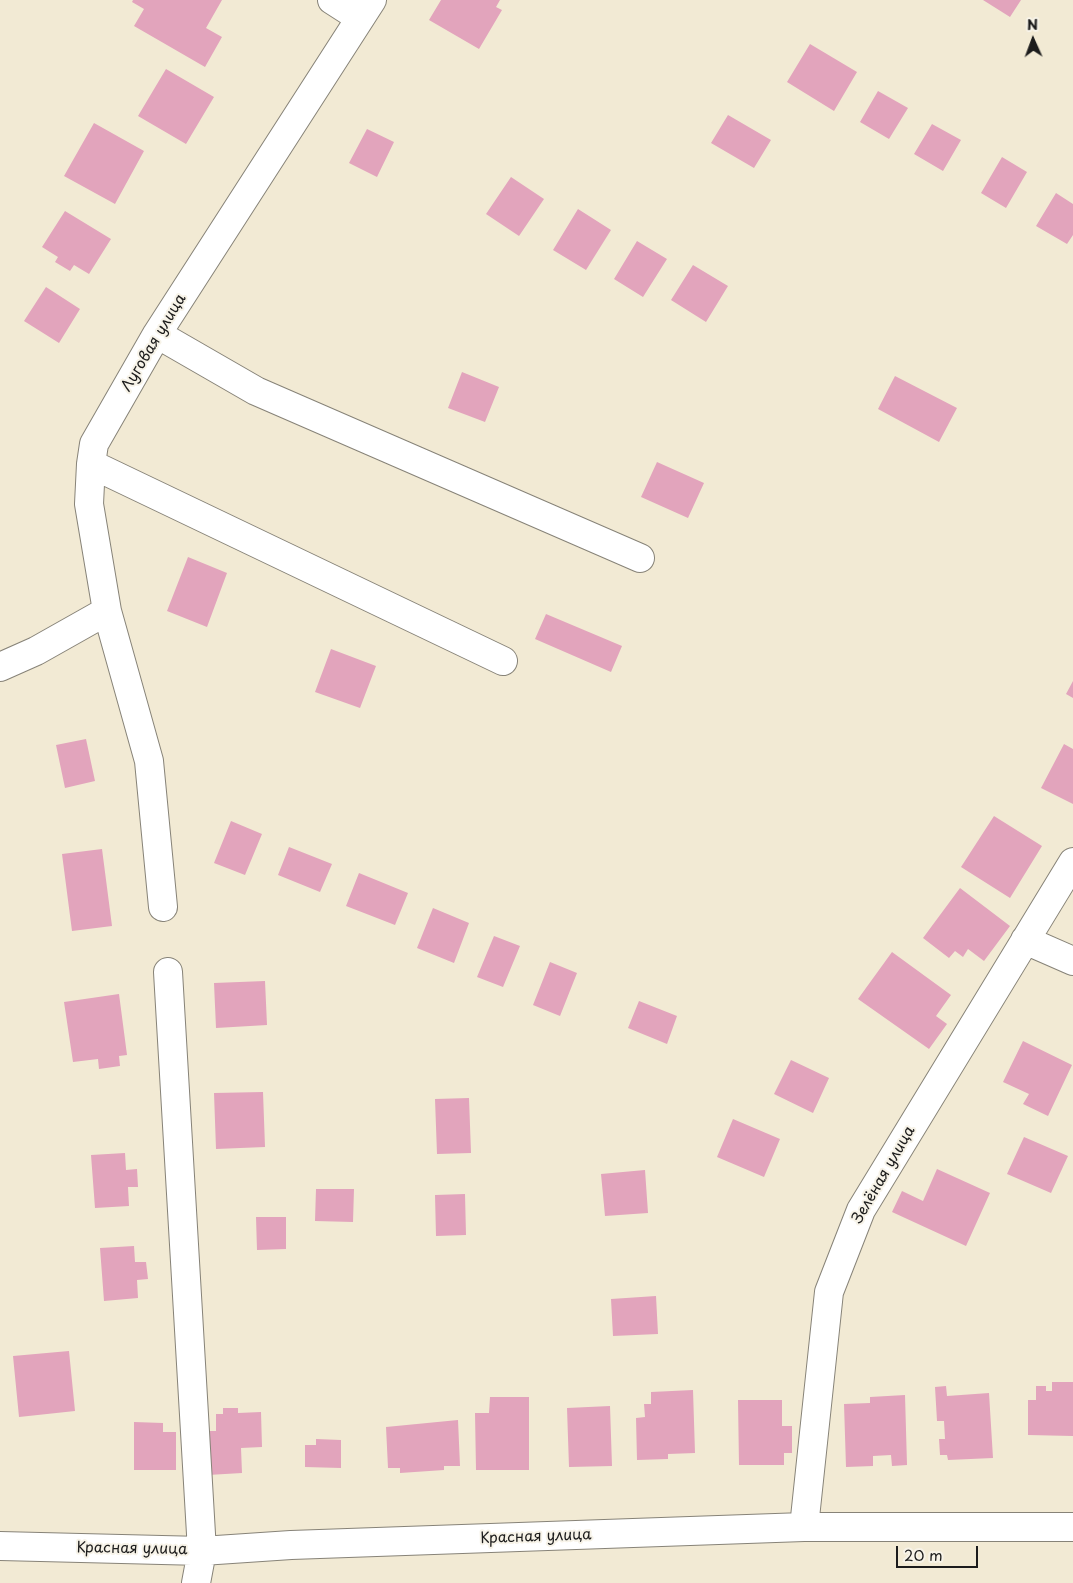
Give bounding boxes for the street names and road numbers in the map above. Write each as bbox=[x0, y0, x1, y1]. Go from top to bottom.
street label: Луговая улица bbox=[118, 291, 190, 395]
street label: Зелёная улица bbox=[849, 1123, 919, 1227]
street label: Красная улица bbox=[480, 1526, 592, 1548]
street label: Красная улица bbox=[76, 1539, 188, 1559]

